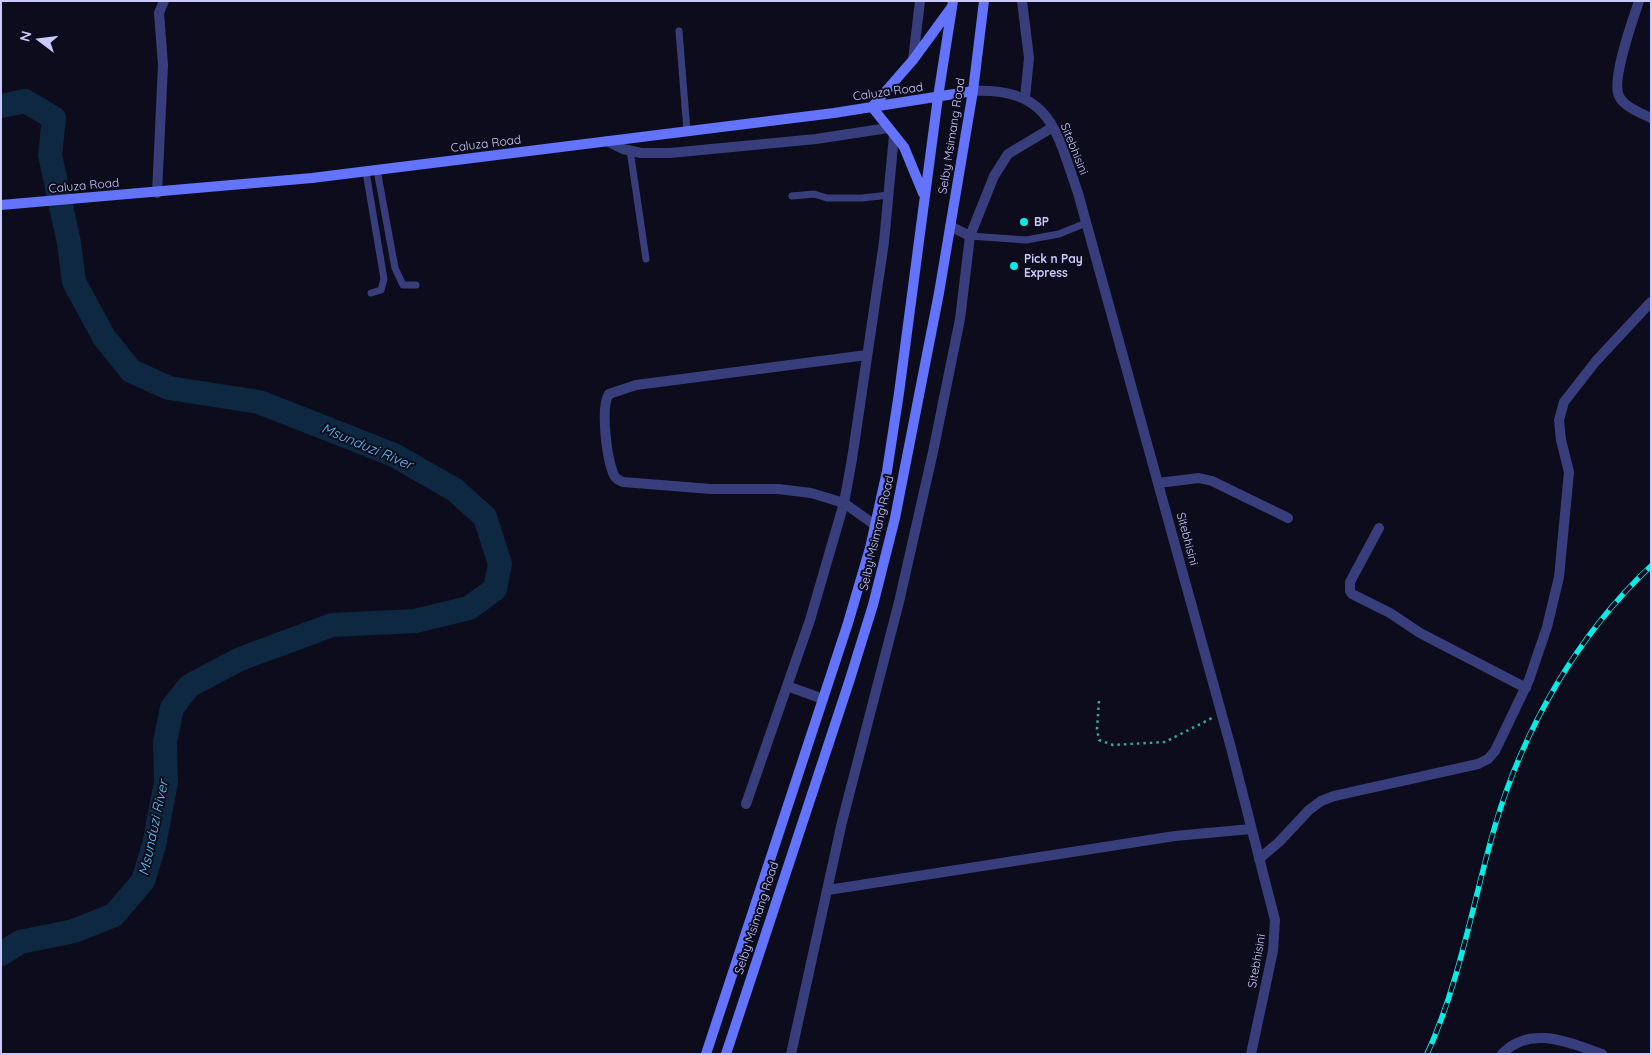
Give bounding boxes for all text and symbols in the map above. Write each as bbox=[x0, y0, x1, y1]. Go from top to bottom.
north arrow bbox=[15, 15, 65, 65]
text: N bbox=[15, 29, 36, 43]
street label: Selby Msimang Road bbox=[936, 77, 968, 195]
street label: Caluza Road bbox=[852, 80, 924, 104]
street label: Sitebhisini bbox=[1057, 121, 1091, 177]
street label: Caluza Road bbox=[450, 133, 522, 155]
street label: Caluza Road bbox=[48, 176, 120, 196]
place label: BP bbox=[1034, 215, 1049, 229]
marker: BP bbox=[1018, 216, 1030, 228]
place label: Pick n Pay Express bbox=[1024, 252, 1083, 280]
marker: Pick n Pay Express bbox=[1008, 260, 1020, 272]
water label: Msunduzi River bbox=[319, 420, 415, 474]
street label: Selby Msimang Road bbox=[857, 474, 897, 592]
street label: Sitebhisini bbox=[1173, 511, 1201, 567]
water label: Msunduzi River bbox=[136, 779, 172, 877]
street label: Selby Msimang Road bbox=[732, 860, 782, 976]
street label: Sitebhisini bbox=[1245, 933, 1269, 989]

